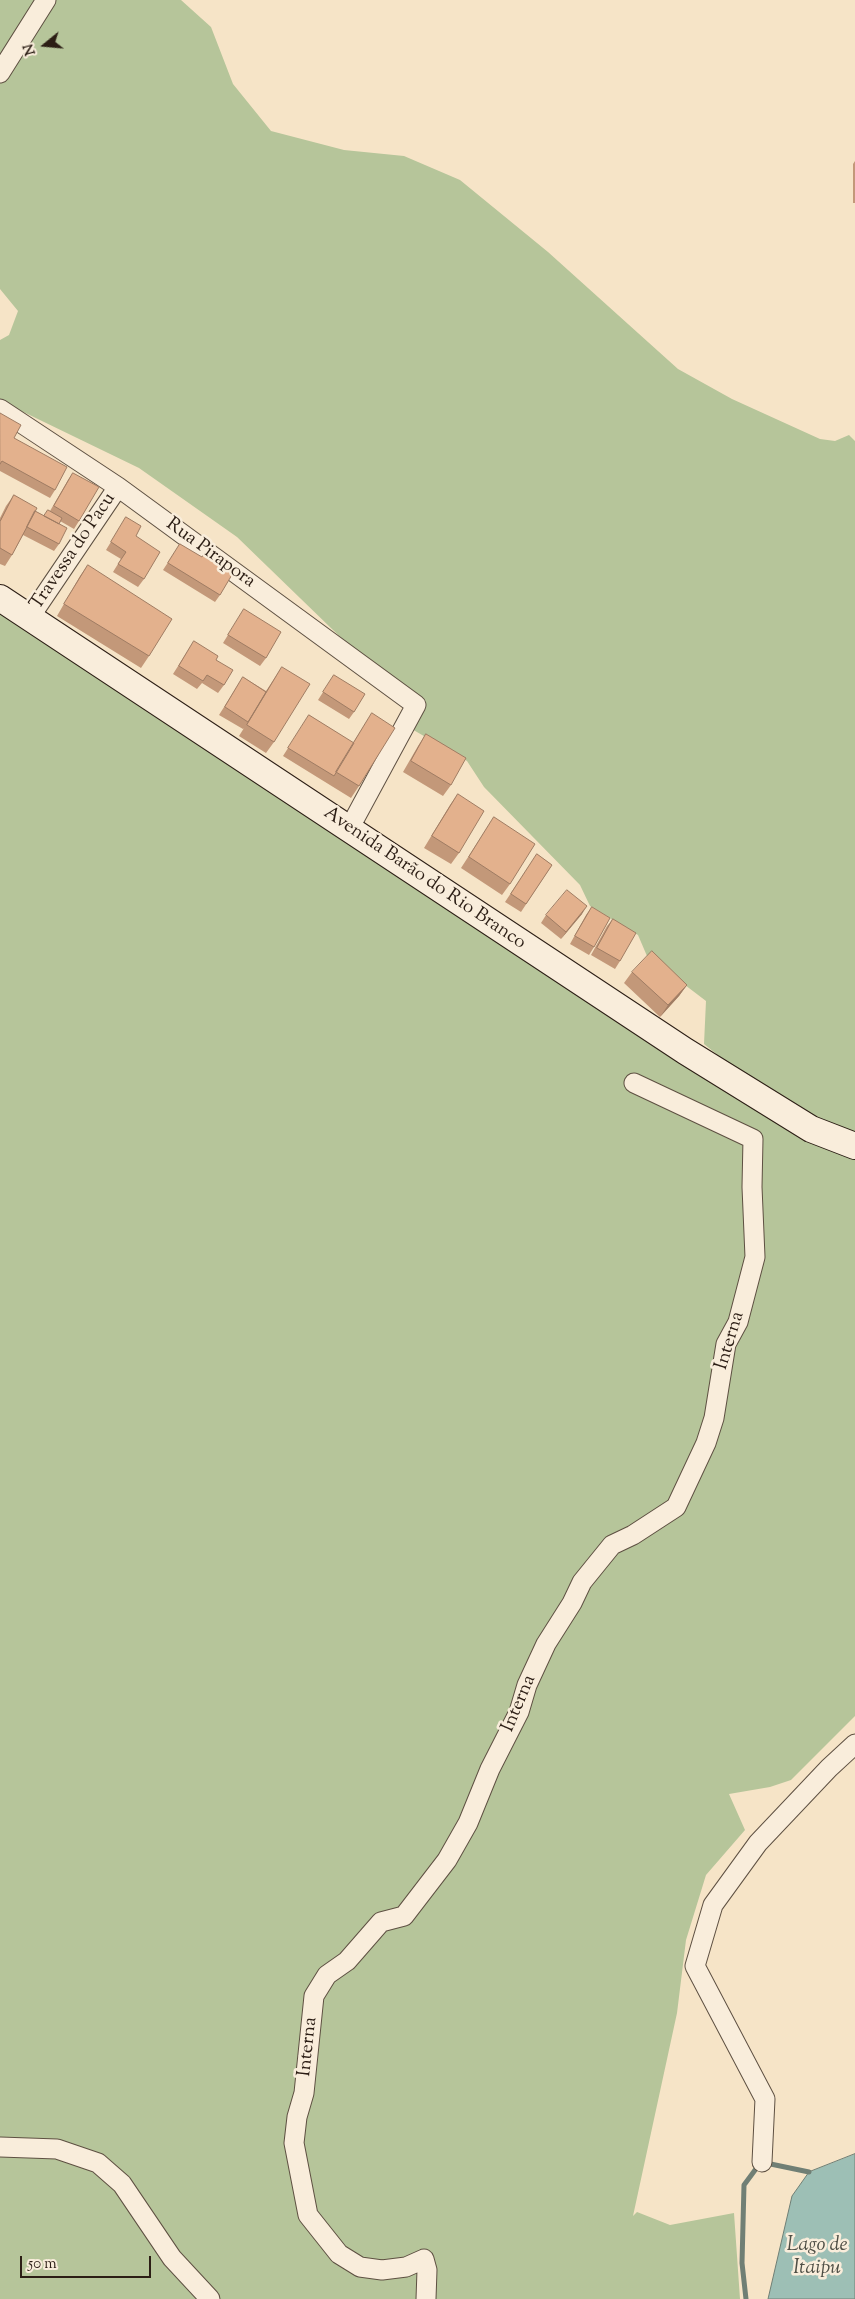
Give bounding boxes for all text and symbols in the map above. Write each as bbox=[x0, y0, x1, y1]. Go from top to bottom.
north arrow bbox=[20, 20, 70, 70]
text: N bbox=[19, 41, 42, 58]
street label: Travessa do Pacu bbox=[26, 489, 122, 615]
street label: Rua Pirapora bbox=[161, 514, 259, 594]
street label: Avenida Barão do Rio Branco bbox=[318, 803, 530, 955]
street label: Interna bbox=[711, 1309, 751, 1373]
street label: Interna bbox=[498, 1672, 542, 1736]
street label: Interna bbox=[295, 2016, 323, 2078]
water label: Lago de Itaipu bbox=[786, 2235, 848, 2282]
scale bar bbox=[22, 2246, 154, 2278]
text: 50 m bbox=[28, 2254, 57, 2275]

